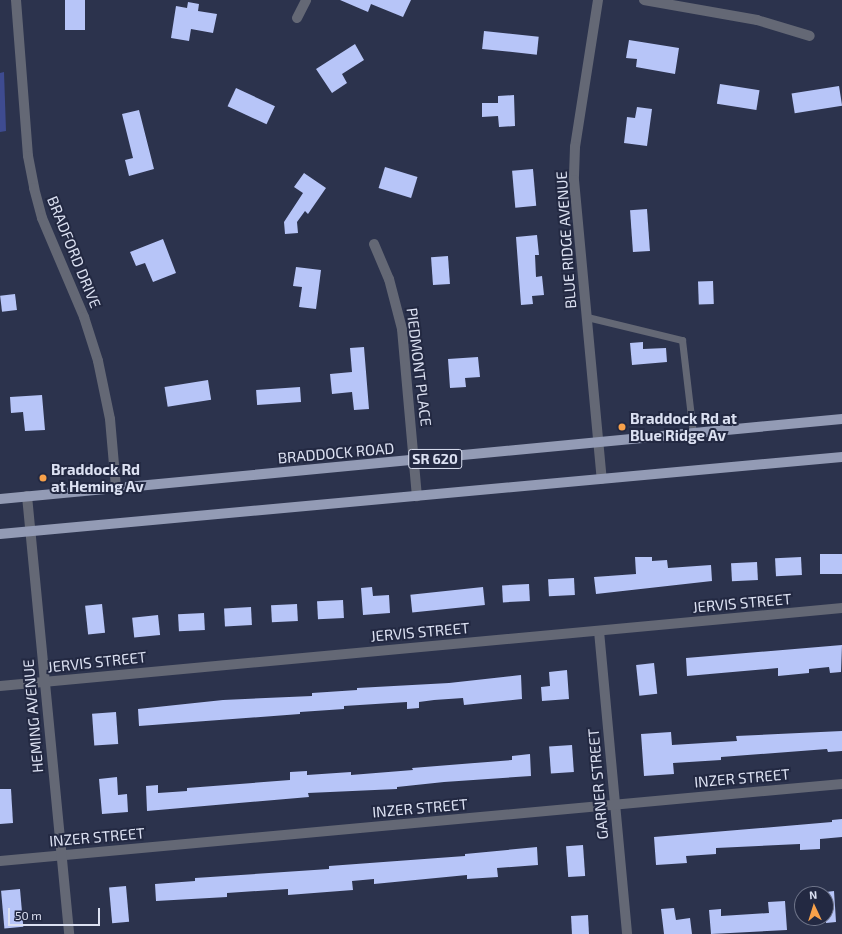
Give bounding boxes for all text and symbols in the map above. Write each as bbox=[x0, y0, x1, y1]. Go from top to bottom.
street label: BLUE RIDGE AVENUE bbox=[552, 170, 580, 310]
street label: BRADFORD DRIVE bbox=[43, 193, 105, 311]
street label: PIEDMONT PLACE bbox=[403, 306, 435, 428]
place label: Braddock Rd at Blue Ridge Av bbox=[630, 409, 737, 444]
marker: Braddock Rd at Blue Ridge Av bbox=[617, 422, 627, 432]
street label: BRADDOCK ROAD bbox=[277, 439, 395, 467]
road number: SR 620 bbox=[408, 447, 462, 471]
place label: Braddock Rd at Heming Av bbox=[51, 460, 144, 495]
marker: Braddock Rd at Heming Av bbox=[38, 473, 48, 483]
street label: JERVIS STREET bbox=[692, 590, 792, 616]
street label: JERVIS STREET bbox=[370, 619, 470, 645]
street label: JERVIS STREET bbox=[47, 648, 147, 676]
street label: HEMING AVENUE bbox=[19, 658, 47, 774]
street label: GARNER STREET bbox=[584, 728, 612, 840]
street label: INZER STREET bbox=[693, 765, 791, 791]
street label: INZER STREET bbox=[371, 795, 469, 821]
street label: INZER STREET bbox=[48, 824, 146, 850]
north arrow bbox=[794, 886, 834, 926]
text: N bbox=[809, 888, 818, 901]
scale bar bbox=[10, 900, 102, 926]
text: 50 m bbox=[15, 908, 42, 922]

